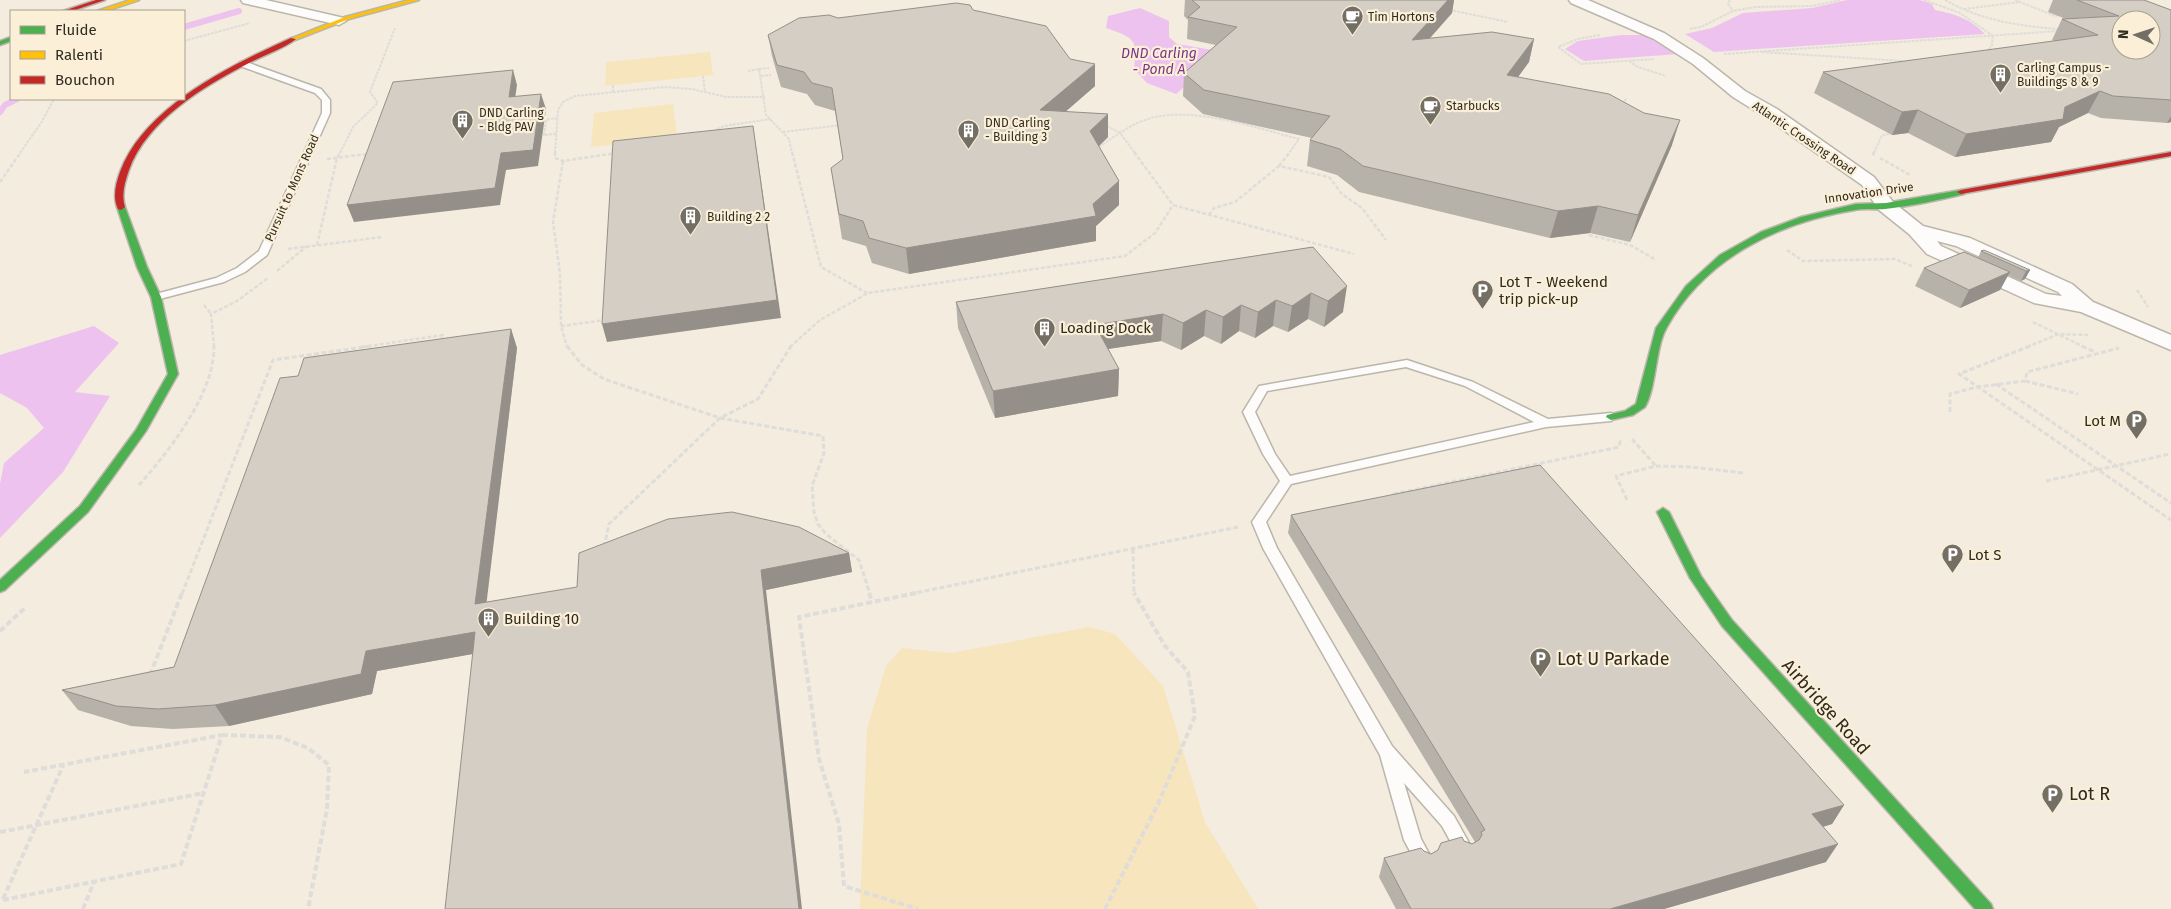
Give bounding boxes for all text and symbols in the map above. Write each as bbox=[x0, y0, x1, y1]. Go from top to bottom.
cafe icon: Tim Hortons bbox=[1340, 5, 1364, 36]
legend bbox=[10, 10, 185, 100]
place label: Tim Hortons bbox=[1368, 10, 1435, 24]
north arrow bbox=[2111, 10, 2161, 60]
text: Fluide bbox=[55, 21, 97, 39]
text: N bbox=[2115, 29, 2132, 39]
water label: DND Carling - Pond A bbox=[1121, 45, 1197, 78]
text: Ralenti bbox=[55, 46, 103, 64]
place label: Carling Campus - Buildings 8 & 9 bbox=[2017, 61, 2109, 89]
building icon: Carling Campus - Buildings 8 & 9 bbox=[1989, 63, 2013, 94]
text: Bouchon bbox=[55, 71, 115, 89]
cafe icon: Starbucks bbox=[1418, 94, 1442, 125]
street label: Atlantic Crossing Road bbox=[1750, 98, 1858, 178]
place label: Starbucks bbox=[1446, 99, 1500, 113]
place label: DND Carling - Bldg PAV bbox=[479, 106, 545, 134]
building icon: DND Carling - Bldg PAV bbox=[451, 108, 475, 139]
place label: DND Carling - Building 3 bbox=[985, 116, 1051, 144]
building icon: DND Carling - Building 3 bbox=[957, 118, 981, 149]
street label: Pursuit to Mons Road bbox=[262, 132, 322, 244]
street label: Innovation Drive bbox=[1824, 180, 1914, 206]
building icon: Building 2 2 bbox=[679, 205, 703, 236]
place label: Building 2 2 bbox=[707, 210, 770, 224]
place label: Lot T - Weekend trip pick-up bbox=[1499, 273, 1608, 308]
parking icon: Lot T - Weekend trip pick-up bbox=[1471, 279, 1495, 310]
building icon: Loading Dock bbox=[1032, 316, 1056, 347]
place label: Loading Dock bbox=[1060, 319, 1151, 337]
parking icon: Lot M bbox=[2125, 409, 2149, 440]
place label: Lot M bbox=[2084, 412, 2121, 430]
parking icon: Lot S bbox=[1940, 543, 1964, 574]
place label: Lot S bbox=[1968, 546, 2001, 564]
building icon: Building 10 bbox=[476, 607, 500, 638]
place label: Building 10 bbox=[504, 610, 579, 628]
parking icon: Lot U Parkade bbox=[1529, 647, 1553, 678]
place label: Lot U Parkade bbox=[1557, 648, 1670, 670]
street label: Airbridge Road bbox=[1777, 655, 1875, 759]
parking icon: Lot R bbox=[2041, 782, 2065, 813]
place label: Lot R bbox=[2069, 783, 2110, 805]

